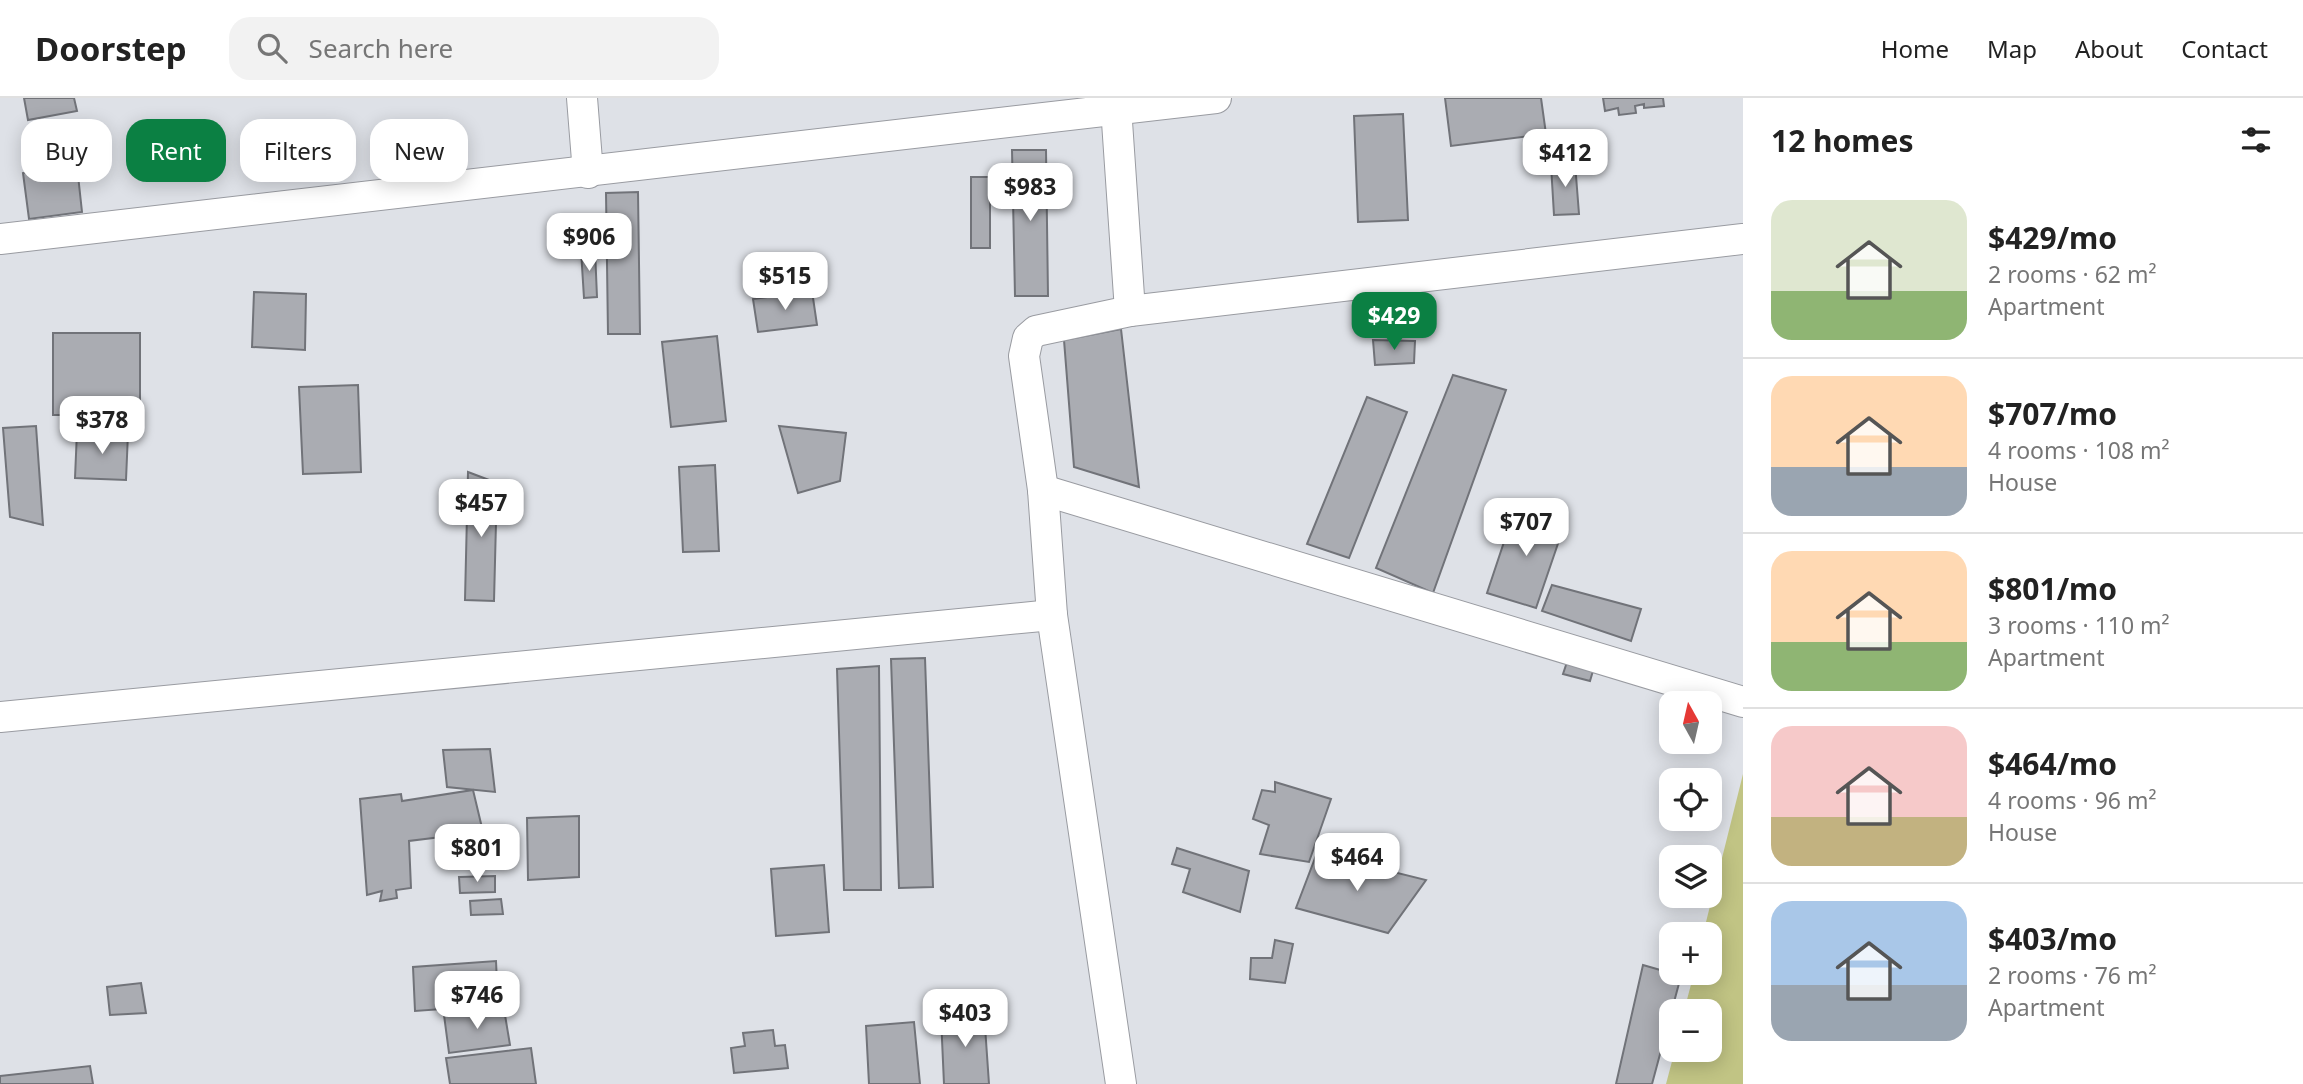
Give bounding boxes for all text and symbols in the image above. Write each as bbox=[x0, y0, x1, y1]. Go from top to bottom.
search box bbox=[229, 17, 719, 80]
text: Doorstep bbox=[35, 26, 187, 71]
icon: search bbox=[253, 29, 291, 67]
text: Search here bbox=[309, 30, 453, 66]
text: Home bbox=[1881, 32, 1949, 65]
text: Map bbox=[1987, 32, 2037, 65]
text: About bbox=[2075, 32, 2143, 65]
text: Contact bbox=[2181, 32, 2268, 65]
chip: Buy bbox=[21, 119, 112, 182]
chip: Rent bbox=[126, 119, 226, 182]
chip: Filters bbox=[240, 119, 356, 182]
chip: New bbox=[370, 119, 468, 182]
text: 12 homes bbox=[1771, 120, 1914, 161]
icon: filters bbox=[2237, 121, 2275, 159]
pin: $412 bbox=[1524, 130, 1606, 189]
text: $412 bbox=[1539, 136, 1591, 168]
pin: $983 bbox=[989, 164, 1071, 223]
text: $983 bbox=[1004, 170, 1056, 202]
pin: $906 bbox=[548, 214, 630, 273]
text: $429/mo bbox=[1988, 217, 2117, 258]
text: $906 bbox=[563, 220, 615, 252]
icon: home bbox=[1827, 228, 1911, 312]
pin: $515 bbox=[744, 252, 826, 312]
text: 2 rooms · 62 m² bbox=[1988, 258, 2157, 290]
text: $515 bbox=[759, 259, 811, 291]
text: Apartment bbox=[1988, 290, 2105, 322]
pin: $429 bbox=[1353, 292, 1435, 352]
text: $429 bbox=[1368, 299, 1420, 331]
text: $707/mo bbox=[1988, 393, 2117, 434]
pin: $378 bbox=[61, 396, 143, 456]
text: $378 bbox=[76, 403, 128, 435]
icon: home bbox=[1827, 404, 1911, 488]
text: 4 rooms · 108 m² bbox=[1988, 434, 2170, 466]
text: House bbox=[1988, 466, 2057, 498]
pin: $457 bbox=[440, 480, 522, 539]
text: $457 bbox=[455, 486, 507, 518]
pin: $707 bbox=[1485, 498, 1567, 558]
text: $707 bbox=[1500, 505, 1552, 537]
text: $801/mo bbox=[1988, 568, 2117, 609]
icon: home bbox=[1827, 579, 1911, 663]
text: 3 rooms · 110 m² bbox=[1988, 609, 2170, 641]
text: Apartment bbox=[1988, 641, 2105, 673]
north arrow bbox=[1659, 691, 1722, 754]
map controls bbox=[1659, 691, 1722, 1062]
text: $464/mo bbox=[1988, 743, 2117, 784]
icon: home bbox=[1827, 754, 1911, 838]
button: locate bbox=[1659, 768, 1722, 831]
text: 4 rooms · 96 m² bbox=[1988, 784, 2157, 816]
text: House bbox=[1988, 816, 2057, 848]
pin: $801 bbox=[436, 824, 518, 884]
text: $801 bbox=[451, 831, 503, 863]
pin: $464 bbox=[1316, 834, 1398, 893]
text: $464 bbox=[1331, 840, 1383, 872]
button: layers bbox=[1659, 845, 1722, 908]
text: $403/mo bbox=[1988, 918, 2117, 959]
button: + bbox=[1659, 922, 1722, 985]
icon: home bbox=[1827, 929, 1911, 1013]
text: 2 rooms · 76 m² bbox=[1988, 959, 2157, 991]
pin: $746 bbox=[436, 972, 518, 1031]
text: $746 bbox=[451, 978, 503, 1010]
pin: $403 bbox=[924, 990, 1006, 1049]
text: Apartment bbox=[1988, 991, 2105, 1023]
text: $403 bbox=[939, 996, 991, 1028]
button: − bbox=[1659, 999, 1722, 1062]

